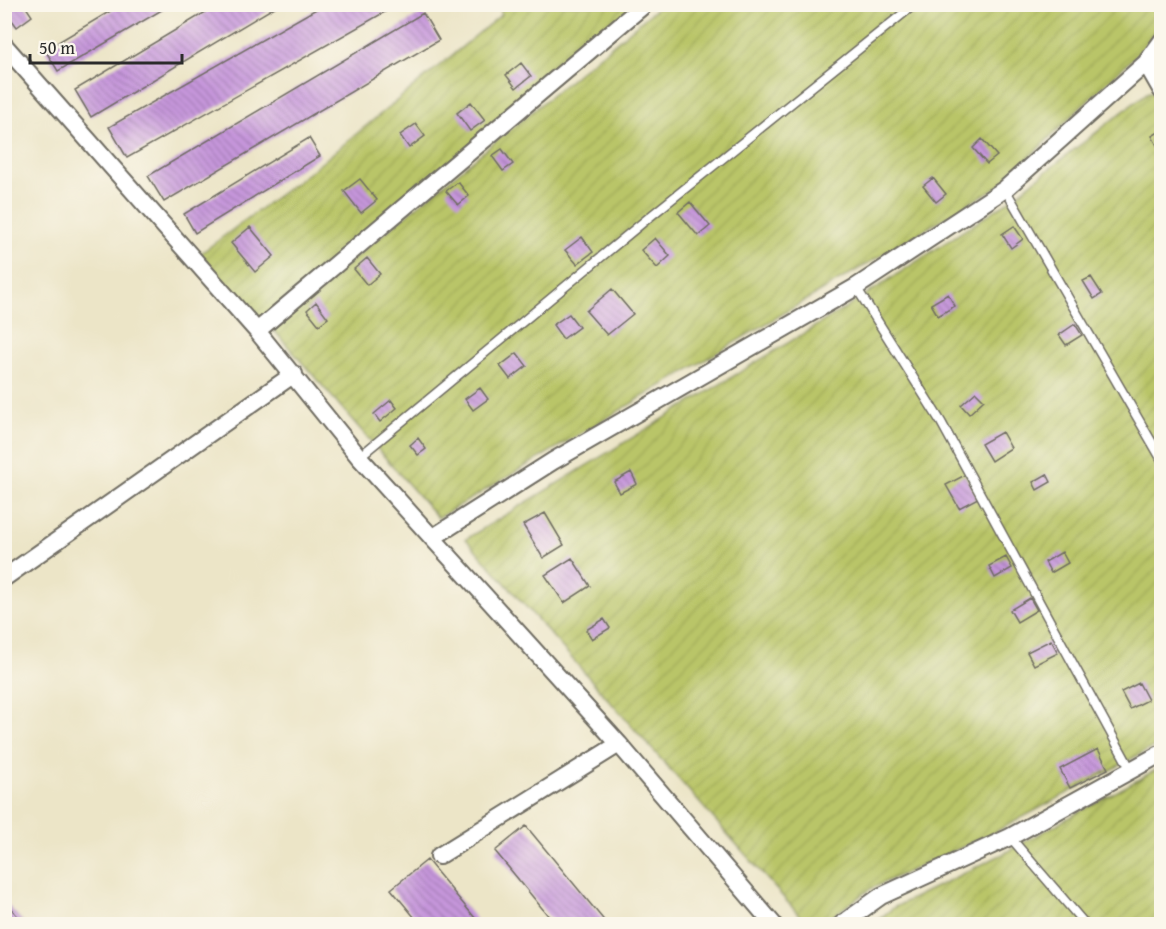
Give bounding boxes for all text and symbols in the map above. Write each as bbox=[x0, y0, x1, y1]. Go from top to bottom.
scale bar bbox=[30, 27, 182, 65]
text: 50 m bbox=[39, 34, 75, 61]

